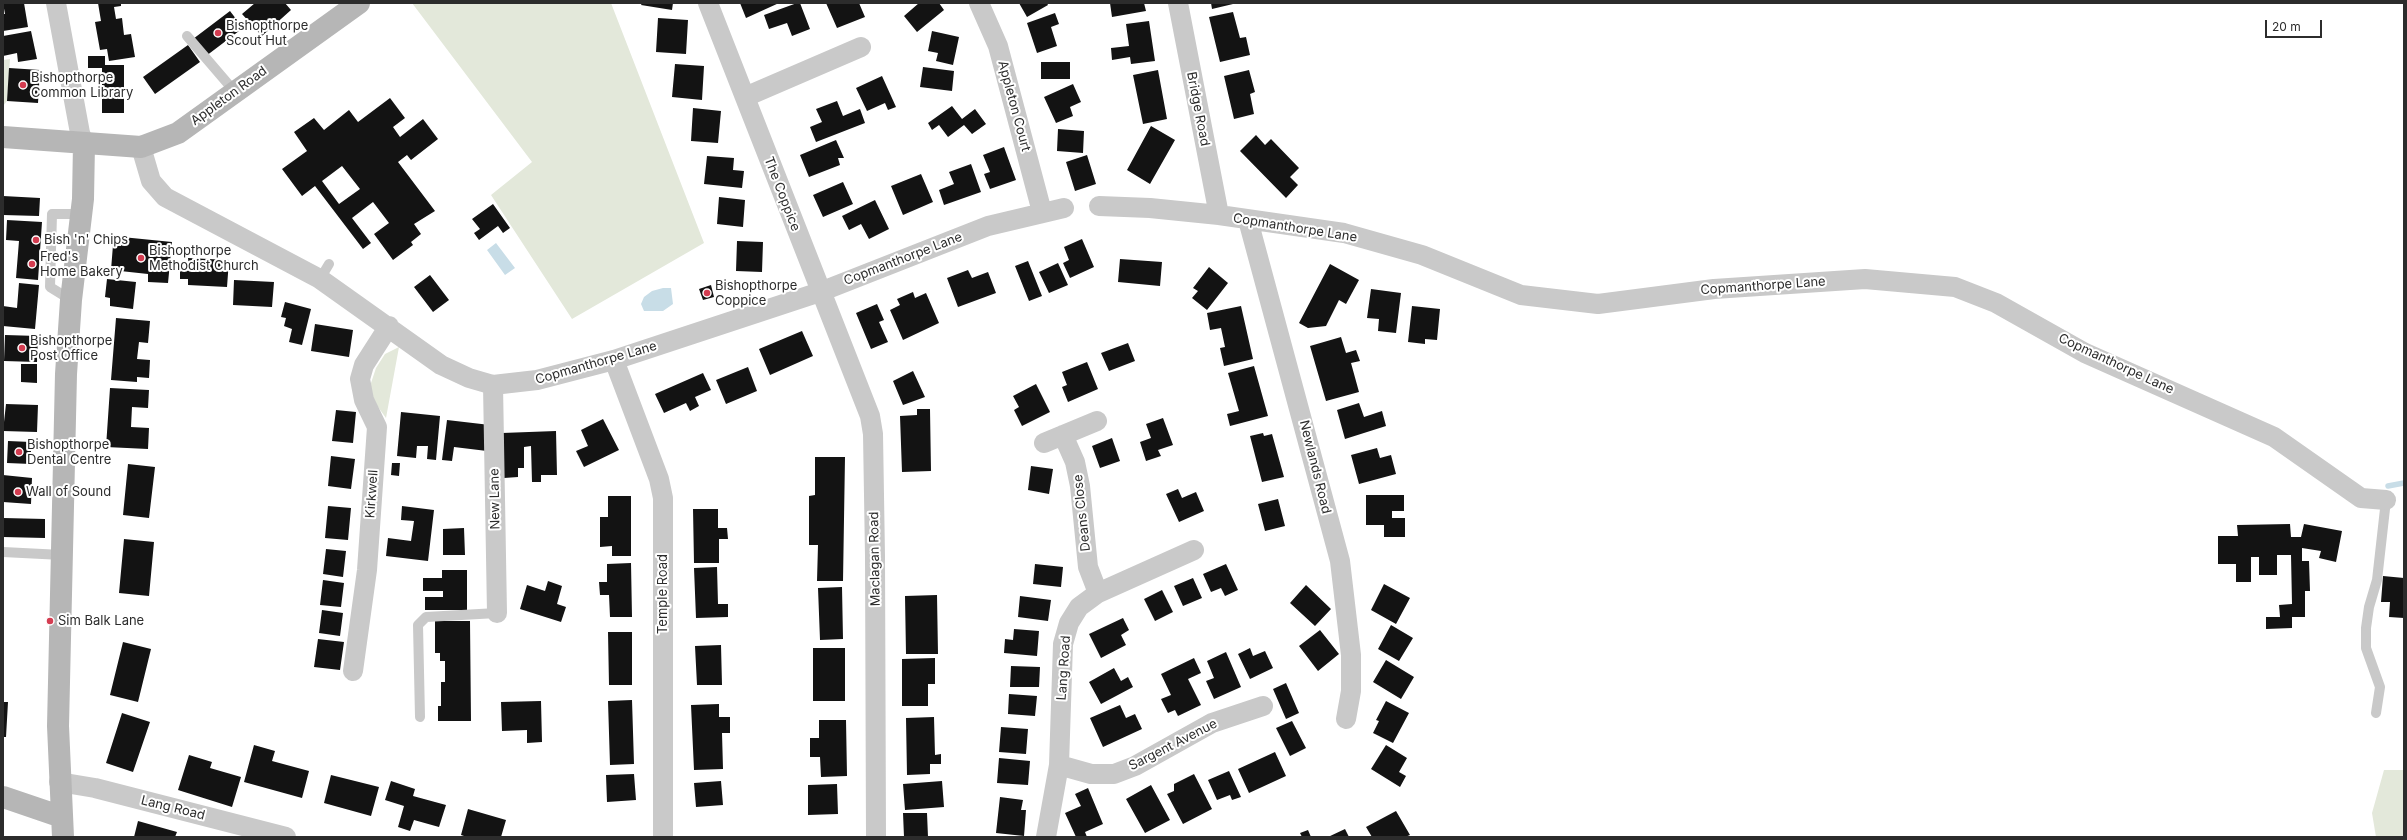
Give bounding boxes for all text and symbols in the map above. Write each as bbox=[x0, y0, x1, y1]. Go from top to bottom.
scale bar bbox=[2267, 12, 2324, 38]
place label: Bishopthorpe Scout Hut bbox=[226, 18, 308, 49]
text: 20 m bbox=[2272, 19, 2301, 34]
marker: Bishopthorpe Scout Hut bbox=[213, 28, 223, 38]
street label: Appleton Court bbox=[994, 59, 1034, 153]
street label: Appleton Road bbox=[188, 63, 270, 129]
place label: Bishopthorpe Common Library bbox=[31, 70, 133, 101]
street label: Bridge Road bbox=[1183, 71, 1213, 147]
marker: Bishopthorpe Common Library bbox=[18, 80, 28, 90]
street label: The Coppice bbox=[761, 154, 803, 234]
street label: Copmanthorpe Lane bbox=[1232, 210, 1358, 246]
street label: Copmanthorpe Lane bbox=[842, 229, 964, 289]
place label: Bish 'n' Chips bbox=[44, 232, 128, 248]
marker: Bish 'n' Chips bbox=[31, 235, 41, 245]
place label: Bishopthorpe Methodist Church bbox=[149, 243, 259, 274]
place label: Fred's Home Bakery bbox=[40, 249, 123, 280]
marker: Bishopthorpe Methodist Church bbox=[136, 253, 146, 263]
marker: Fred's Home Bakery bbox=[27, 259, 37, 269]
street label: Copmanthorpe Lane bbox=[1700, 274, 1826, 298]
place label: Bishopthorpe Coppice bbox=[715, 278, 797, 309]
marker: Bishopthorpe Coppice bbox=[702, 288, 712, 298]
street label: Copmanthorpe Lane bbox=[2056, 330, 2176, 398]
place label: Bishopthorpe Post Office bbox=[30, 333, 112, 364]
street label: Copmanthorpe Lane bbox=[534, 338, 658, 388]
marker: Bishopthorpe Post Office bbox=[17, 343, 27, 353]
street label: Newlands Road bbox=[1296, 419, 1334, 515]
place label: Bishopthorpe Dental Centre bbox=[27, 437, 111, 468]
marker: Bishopthorpe Dental Centre bbox=[14, 447, 24, 457]
street label: New Lane bbox=[487, 468, 503, 530]
street label: Kirkwell bbox=[363, 469, 381, 519]
street label: Deans Close bbox=[1070, 474, 1094, 552]
place label: Wall of Sound bbox=[26, 484, 111, 500]
marker: Wall of Sound bbox=[13, 487, 23, 497]
street label: Maclagan Road bbox=[866, 511, 884, 607]
street label: Temple Road bbox=[655, 554, 671, 634]
place label: Sim Balk Lane bbox=[58, 613, 144, 629]
marker: Sim Balk Lane bbox=[45, 616, 55, 626]
street label: Lang Road bbox=[1054, 635, 1074, 701]
street label: Sargent Avenue bbox=[1126, 716, 1220, 774]
street label: Lang Road bbox=[139, 793, 207, 823]

